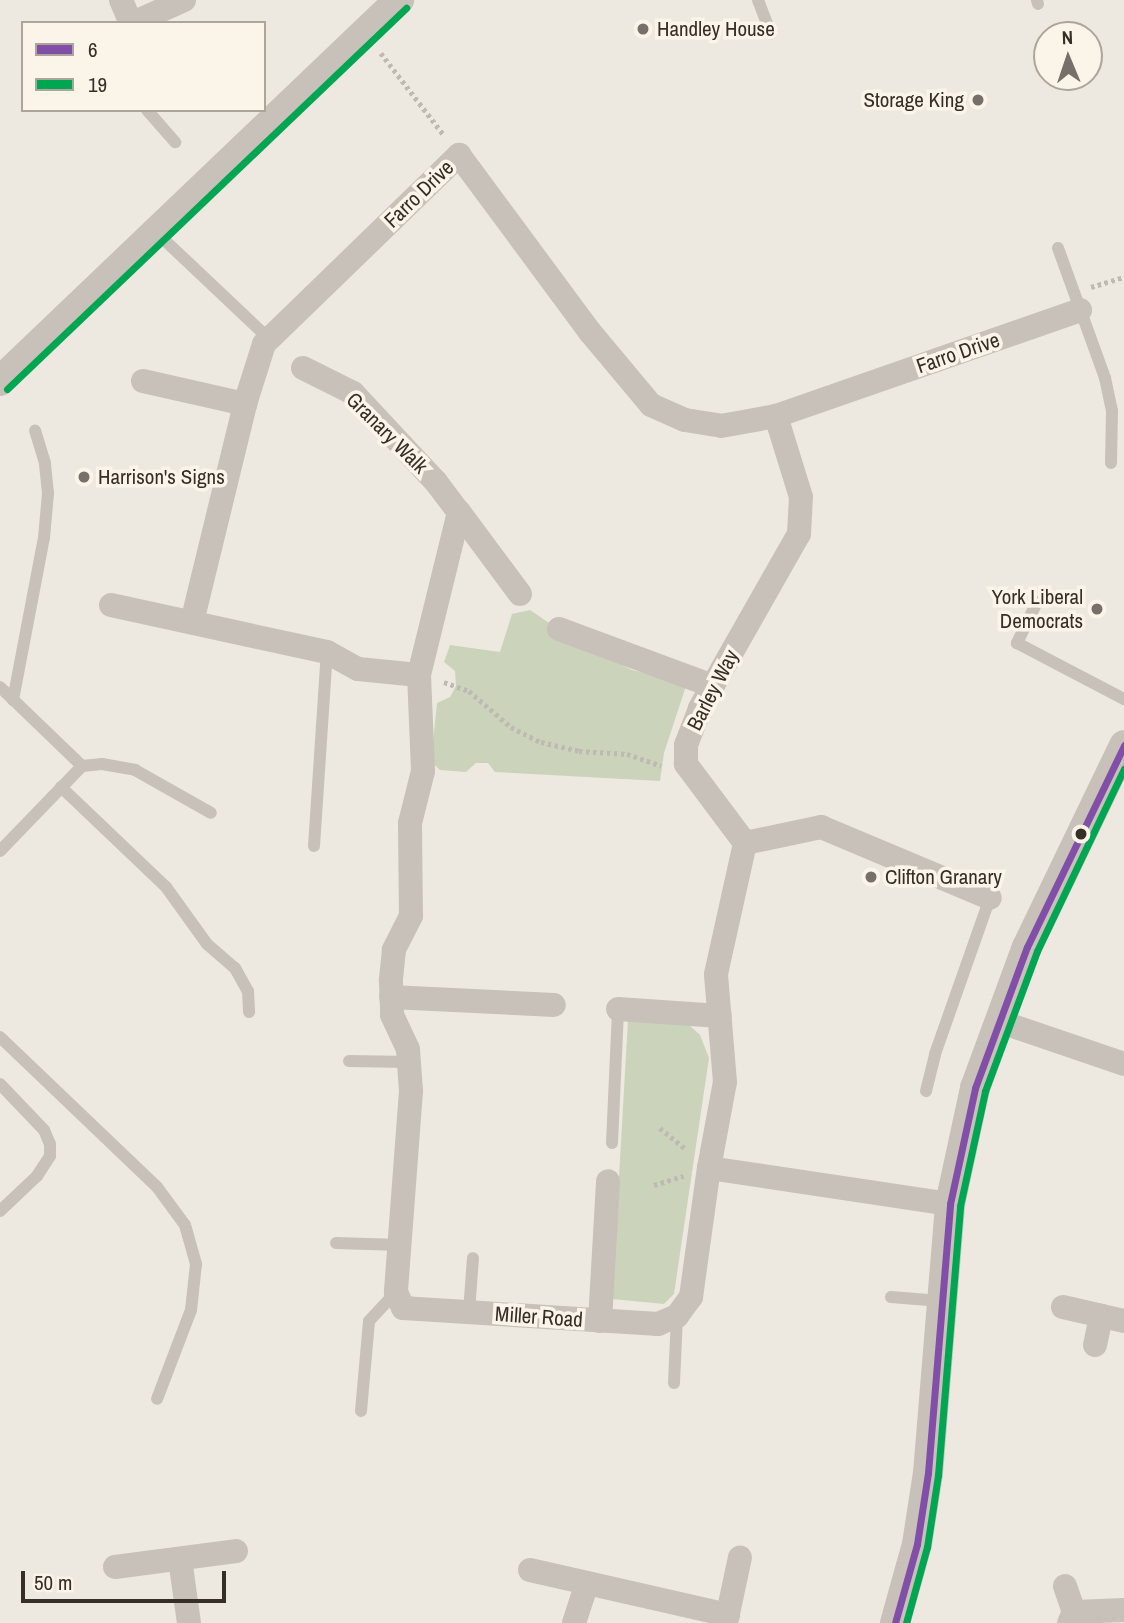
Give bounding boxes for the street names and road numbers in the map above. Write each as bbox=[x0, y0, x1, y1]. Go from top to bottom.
street label: Farro Drive bbox=[379, 155, 459, 233]
street label: Farro Drive bbox=[913, 327, 1003, 379]
street label: Granary Walk bbox=[341, 387, 433, 479]
street label: Barley Way bbox=[682, 645, 744, 735]
street label: Miller Road bbox=[494, 1301, 584, 1333]

